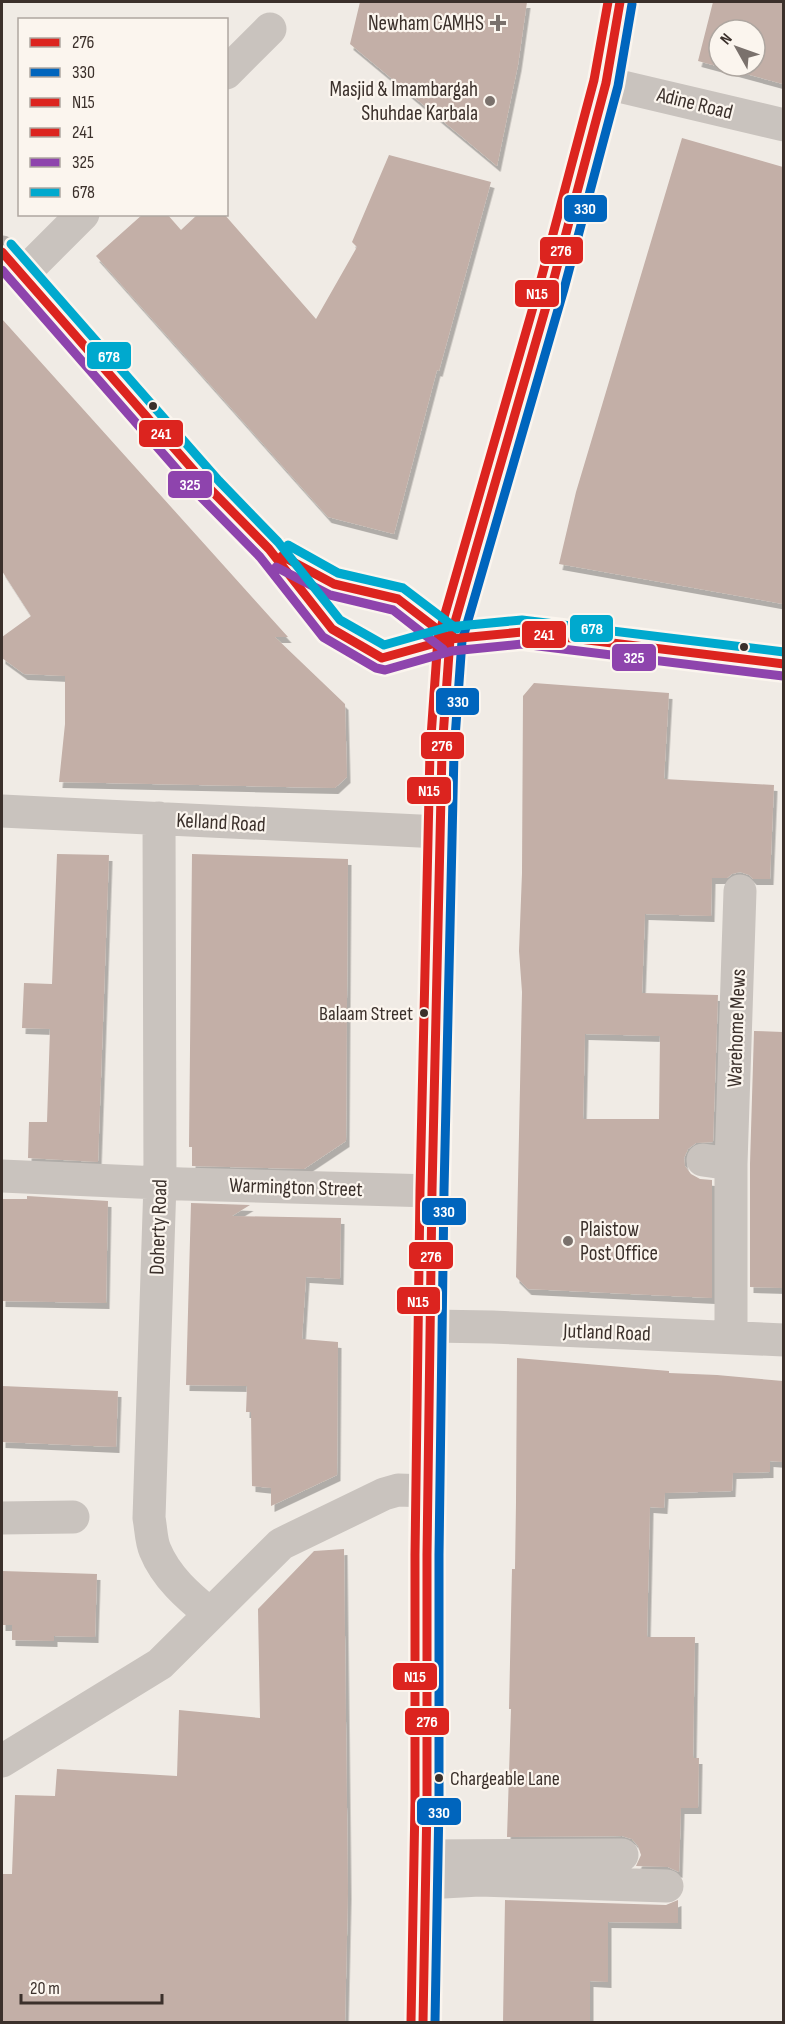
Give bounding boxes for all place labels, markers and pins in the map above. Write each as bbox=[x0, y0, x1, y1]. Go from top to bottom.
place label: Newham CAMHS bbox=[368, 11, 484, 36]
marker: Newham CAMHS bbox=[489, 14, 507, 32]
place label: Masjid & Imambargah Shuhdae Karbala bbox=[329, 77, 478, 126]
marker: Masjid & Imambargah Shuhdae Karbala bbox=[483, 94, 497, 108]
unlabelled marker bbox=[147, 400, 159, 412]
unlabelled marker bbox=[738, 641, 750, 653]
place label: Balaam Street bbox=[319, 1002, 413, 1026]
marker: Balaam Street bbox=[418, 1007, 430, 1019]
place label: Plaistow Post Office bbox=[580, 1217, 658, 1266]
marker: Plaistow Post Office bbox=[561, 1234, 575, 1248]
place label: Chargeable Lane bbox=[450, 1767, 560, 1791]
marker: Chargeable Lane bbox=[433, 1772, 445, 1784]

